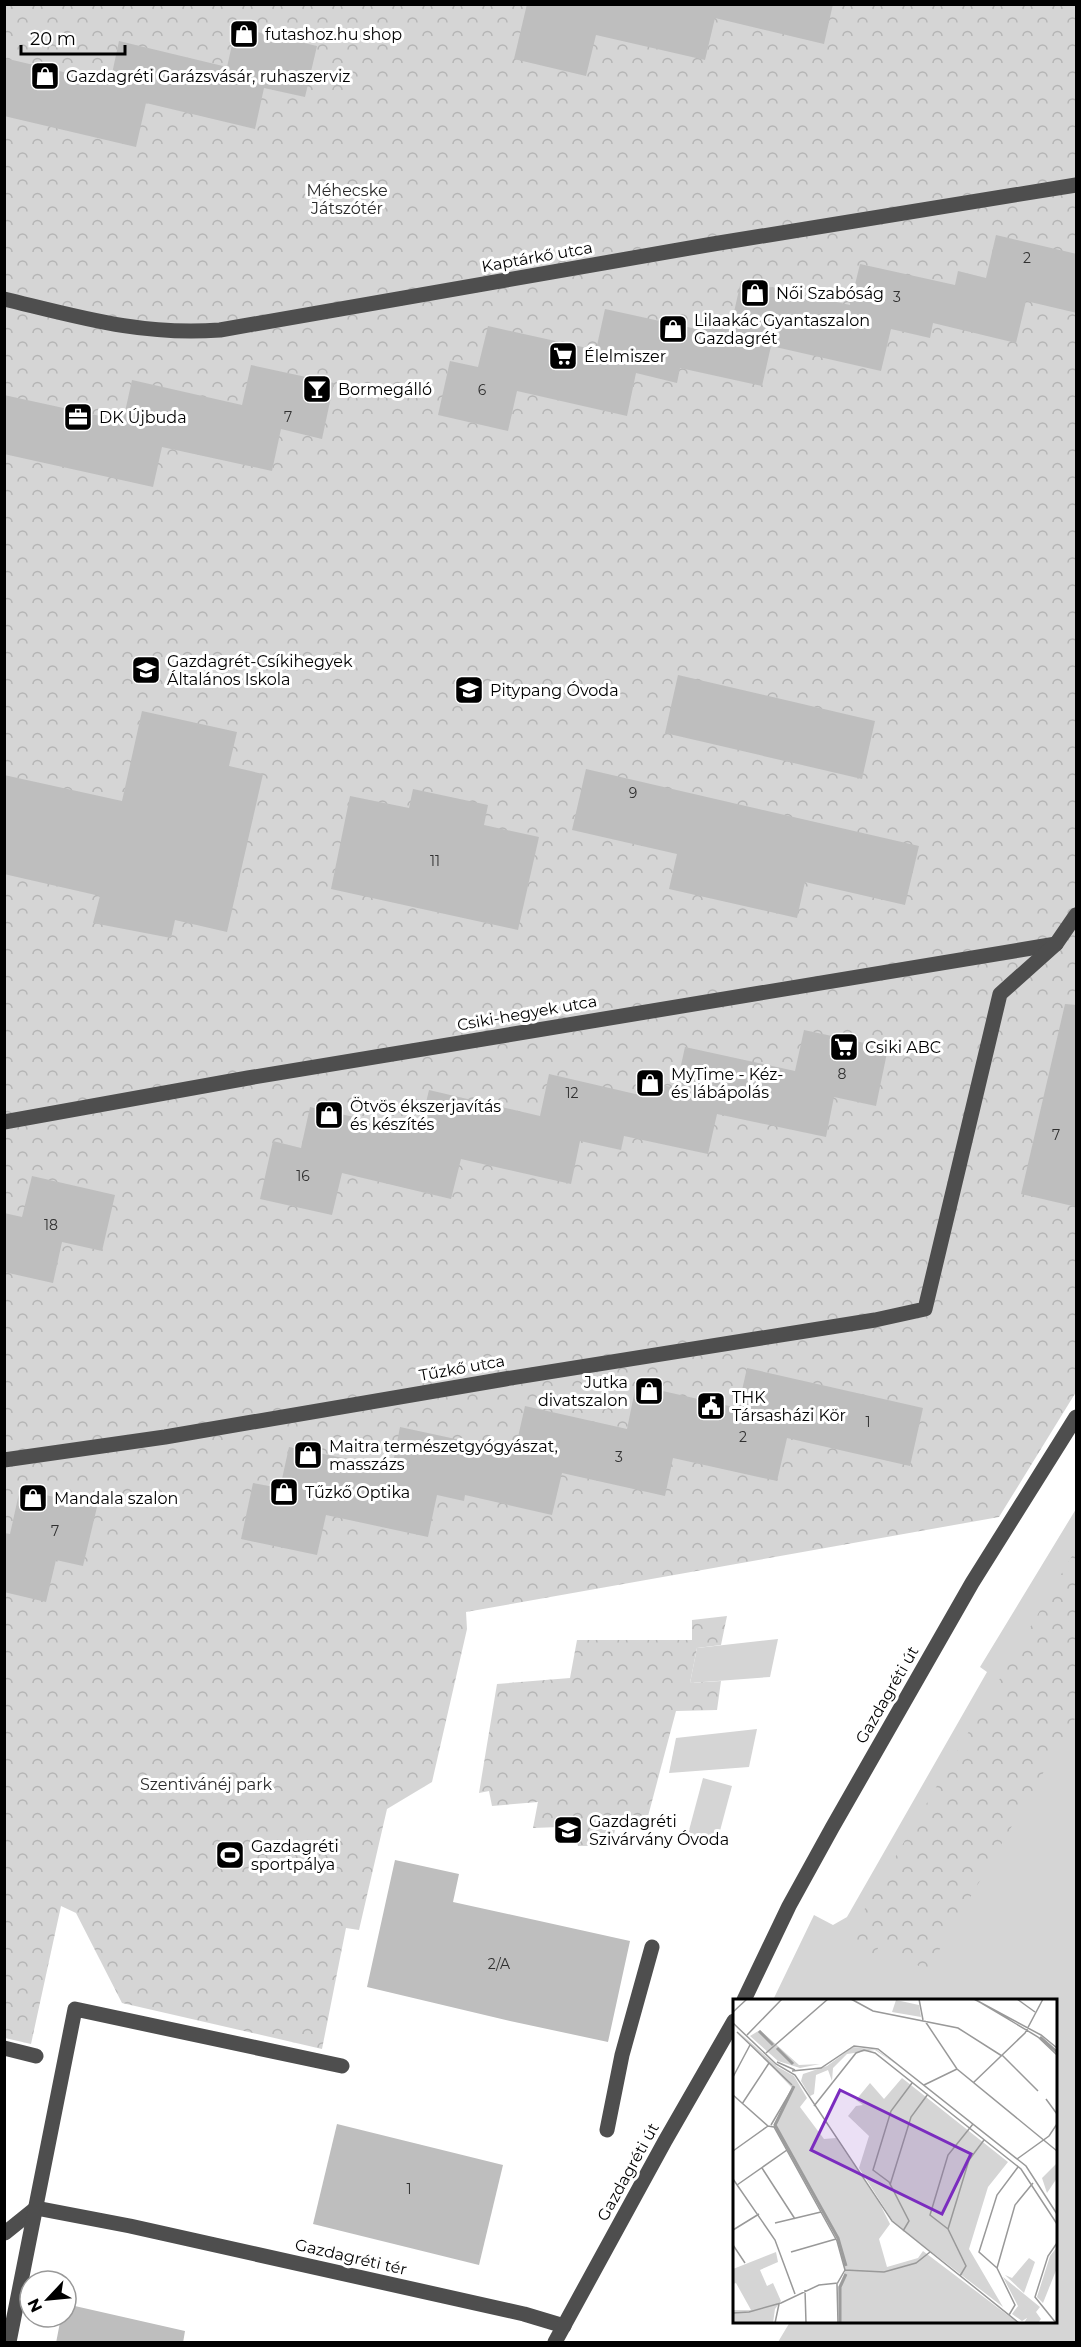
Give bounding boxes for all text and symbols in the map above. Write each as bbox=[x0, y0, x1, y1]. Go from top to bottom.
scale bar bbox=[21, 18, 124, 56]
shop icon: futashoz.hu shop bbox=[228, 18, 260, 50]
place label: futashoz.hu shop bbox=[265, 25, 402, 44]
text: 20 m bbox=[30, 28, 76, 50]
shop icon: Gazdagréti Garázsvásár, ruhaszerviz bbox=[29, 60, 61, 92]
place label: Gazdagréti Garázsvásár, ruhaszerviz bbox=[66, 67, 350, 86]
park label: Méhecske Játszótér bbox=[306, 181, 388, 218]
street label: Kaptárkő utca bbox=[480, 238, 594, 276]
house number: 2 bbox=[1023, 249, 1031, 267]
shop icon: Női Szabóság bbox=[739, 277, 771, 309]
place label: Női Szabóság bbox=[776, 284, 884, 303]
house number: 3 bbox=[893, 288, 901, 306]
place label: Lilaakác Gyantaszalon Gazdagrét bbox=[694, 311, 870, 348]
shop icon: Lilaakác Gyantaszalon Gazdagrét bbox=[657, 313, 689, 345]
supermarket icon: Élelmiszer bbox=[547, 340, 579, 372]
place label: Élelmiszer bbox=[584, 347, 666, 366]
bar icon: Bormegálló bbox=[301, 373, 333, 405]
place label: Bormegálló bbox=[338, 380, 432, 399]
house number: 6 bbox=[478, 381, 487, 399]
office icon: DK Újbuda bbox=[62, 401, 94, 433]
place label: DK Újbuda bbox=[99, 408, 187, 427]
house number: 7 bbox=[284, 408, 292, 426]
place label: Gazdagrét-Csíkihegyek Általános Iskola bbox=[167, 652, 353, 689]
school or university icon: Gazdagrét-Csíkihegyek Általános Iskola bbox=[130, 654, 162, 686]
school or university icon: Pitypang Óvoda bbox=[453, 674, 485, 706]
place label: Pitypang Óvoda bbox=[490, 681, 619, 700]
house number: 9 bbox=[629, 784, 637, 802]
house number: 11 bbox=[430, 852, 440, 870]
street label: Csiki-hegyek utca bbox=[456, 991, 598, 1035]
supermarket icon: Csiki ABC bbox=[828, 1031, 860, 1063]
place label: Csiki ABC bbox=[865, 1038, 941, 1057]
place label: MyTime - Kéz- és lábápolás bbox=[671, 1065, 783, 1102]
house number: 8 bbox=[838, 1065, 847, 1083]
shop icon: MyTime - Kéz- és lábápolás bbox=[634, 1067, 666, 1099]
house number: 12 bbox=[565, 1084, 579, 1102]
place label: Ötvös ékszerjavítás és készítés bbox=[350, 1096, 501, 1134]
shop icon: Ötvös ékszerjavítás és készítés bbox=[313, 1099, 345, 1131]
house number: 7 bbox=[1052, 1126, 1060, 1144]
house number: 16 bbox=[296, 1167, 310, 1185]
house number: 18 bbox=[44, 1216, 58, 1234]
street label: Tűzkő utca bbox=[418, 1351, 506, 1385]
place label: Jutka divatszalon bbox=[538, 1373, 628, 1410]
shop icon: Jutka divatszalon bbox=[633, 1375, 665, 1407]
place label: THK Társasházi Kör bbox=[732, 1388, 846, 1425]
public building icon: THK Társasházi Kör bbox=[695, 1390, 727, 1422]
house number: 1 bbox=[865, 1413, 871, 1431]
house number: 2 bbox=[739, 1428, 747, 1446]
place label: Maitra természetgyógyászat, masszázs bbox=[329, 1437, 558, 1474]
shop icon: Maitra természetgyógyászat, masszázs bbox=[292, 1439, 324, 1471]
house number: 3 bbox=[615, 1448, 623, 1466]
shop icon: Tűzkő Optika bbox=[268, 1476, 300, 1508]
shop icon: Mandala szalon bbox=[17, 1482, 49, 1514]
place label: Tűzkő Optika bbox=[305, 1483, 410, 1502]
place label: Mandala szalon bbox=[54, 1489, 178, 1508]
house number: 7 bbox=[51, 1522, 59, 1540]
street label: Gazdagréti út bbox=[851, 1643, 923, 1747]
park label: Szentivánéj park bbox=[140, 1775, 272, 1794]
place label: Gazdagréti Szivárvány Óvoda bbox=[589, 1812, 729, 1849]
school or university icon: Gazdagréti Szivárvány Óvoda bbox=[552, 1814, 584, 1846]
place label: Gazdagréti sportpálya bbox=[251, 1837, 339, 1874]
sports icon: Gazdagréti sportpálya bbox=[214, 1839, 246, 1871]
house number: 2/A bbox=[488, 1955, 511, 1973]
inset map bbox=[733, 1999, 1057, 2323]
street label: Gazdagréti út bbox=[593, 2119, 663, 2224]
house number: 1 bbox=[406, 2180, 412, 2198]
street label: Gazdagréti tér bbox=[293, 2235, 409, 2279]
north arrow bbox=[18, 2269, 78, 2329]
text: N bbox=[24, 2295, 46, 2315]

